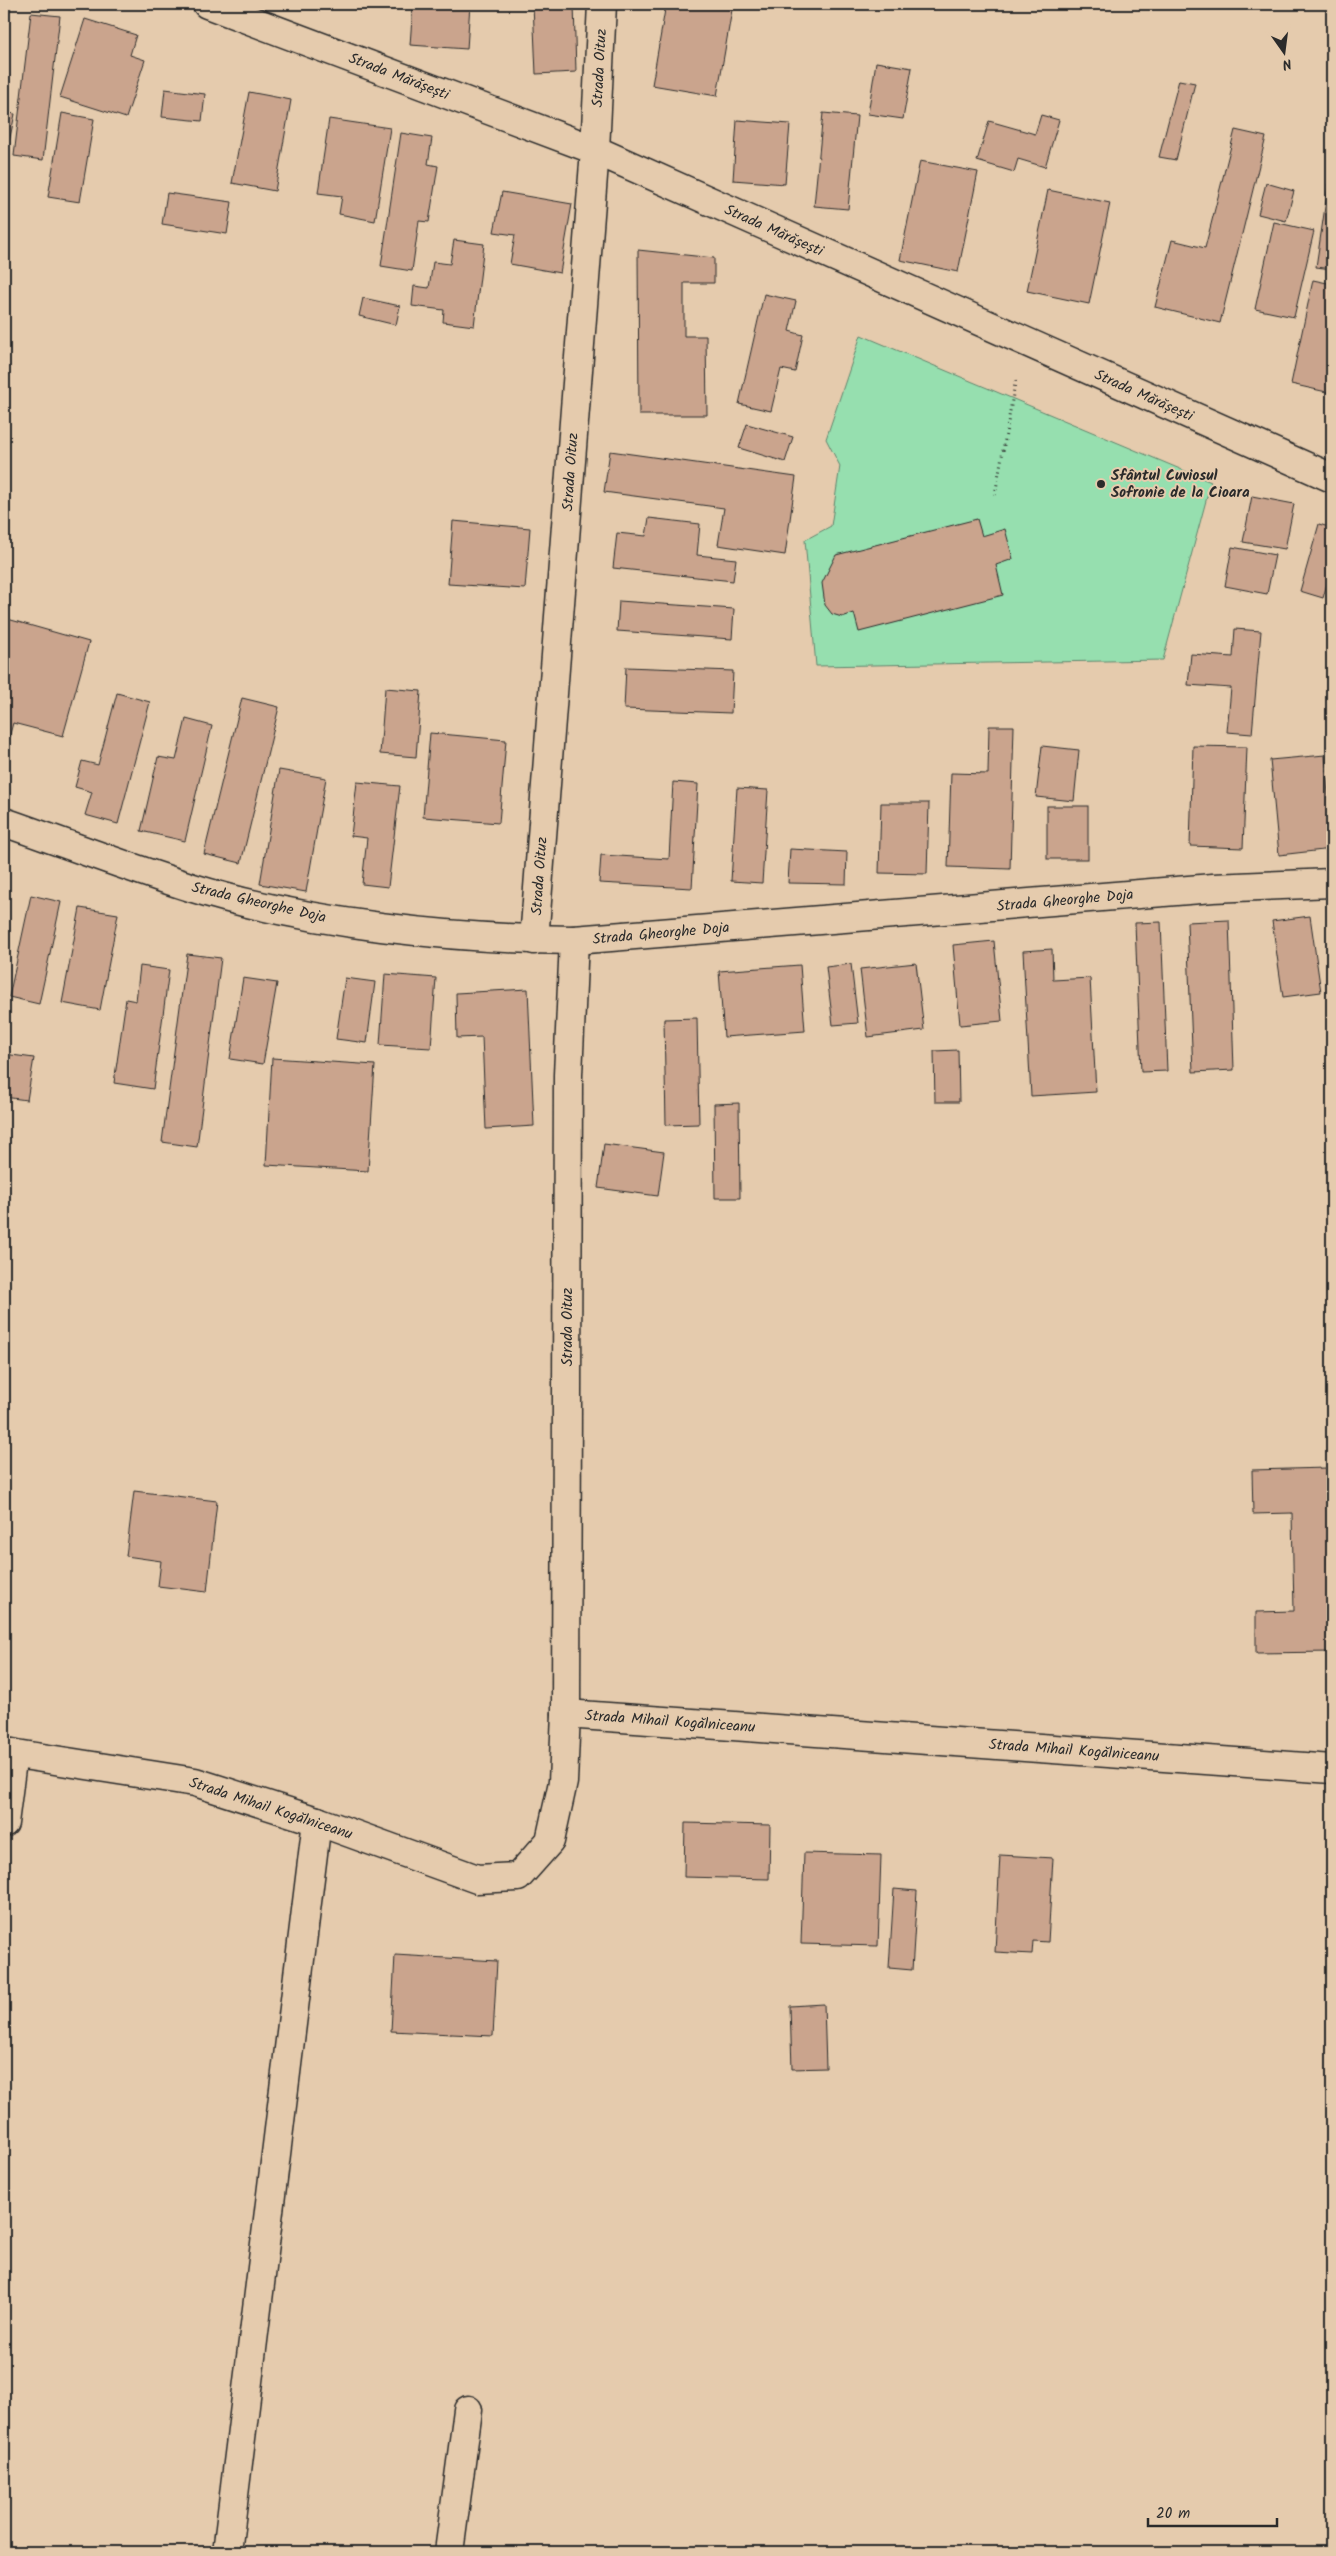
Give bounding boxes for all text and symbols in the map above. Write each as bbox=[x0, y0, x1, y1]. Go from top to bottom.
street label: Strada Oituz bbox=[586, 28, 614, 108]
north arrow bbox=[1258, 28, 1308, 78]
street label: Strada Mărășești bbox=[345, 47, 454, 108]
text: N bbox=[1280, 52, 1294, 75]
street label: Strada Mărășești bbox=[720, 198, 828, 264]
street label: Strada Mărășești bbox=[1090, 363, 1198, 429]
street label: Strada Oituz bbox=[556, 432, 586, 512]
place label: Sfântul Cuviosul Sofronie de la Cioara bbox=[1111, 464, 1250, 505]
marker: Sfântul Cuviosul Sofronie de la Cioara bbox=[1095, 478, 1107, 490]
street label: Strada Oituz bbox=[525, 836, 555, 916]
street label: Strada Gheorghe Doja bbox=[189, 876, 328, 930]
street label: Strada Gheorghe Doja bbox=[996, 883, 1135, 919]
street label: Strada Gheorghe Doja bbox=[592, 916, 731, 952]
street label: Strada Oituz bbox=[556, 1287, 580, 1366]
street label: Strada Mihail Kogălniceanu bbox=[584, 1704, 756, 1740]
street label: Strada Mihail Kogălniceanu bbox=[988, 1733, 1160, 1769]
street label: Strada Mihail Kogălniceanu bbox=[186, 1771, 356, 1847]
scale bar bbox=[1148, 2496, 1277, 2528]
text: 20 m bbox=[1156, 2502, 1190, 2526]

